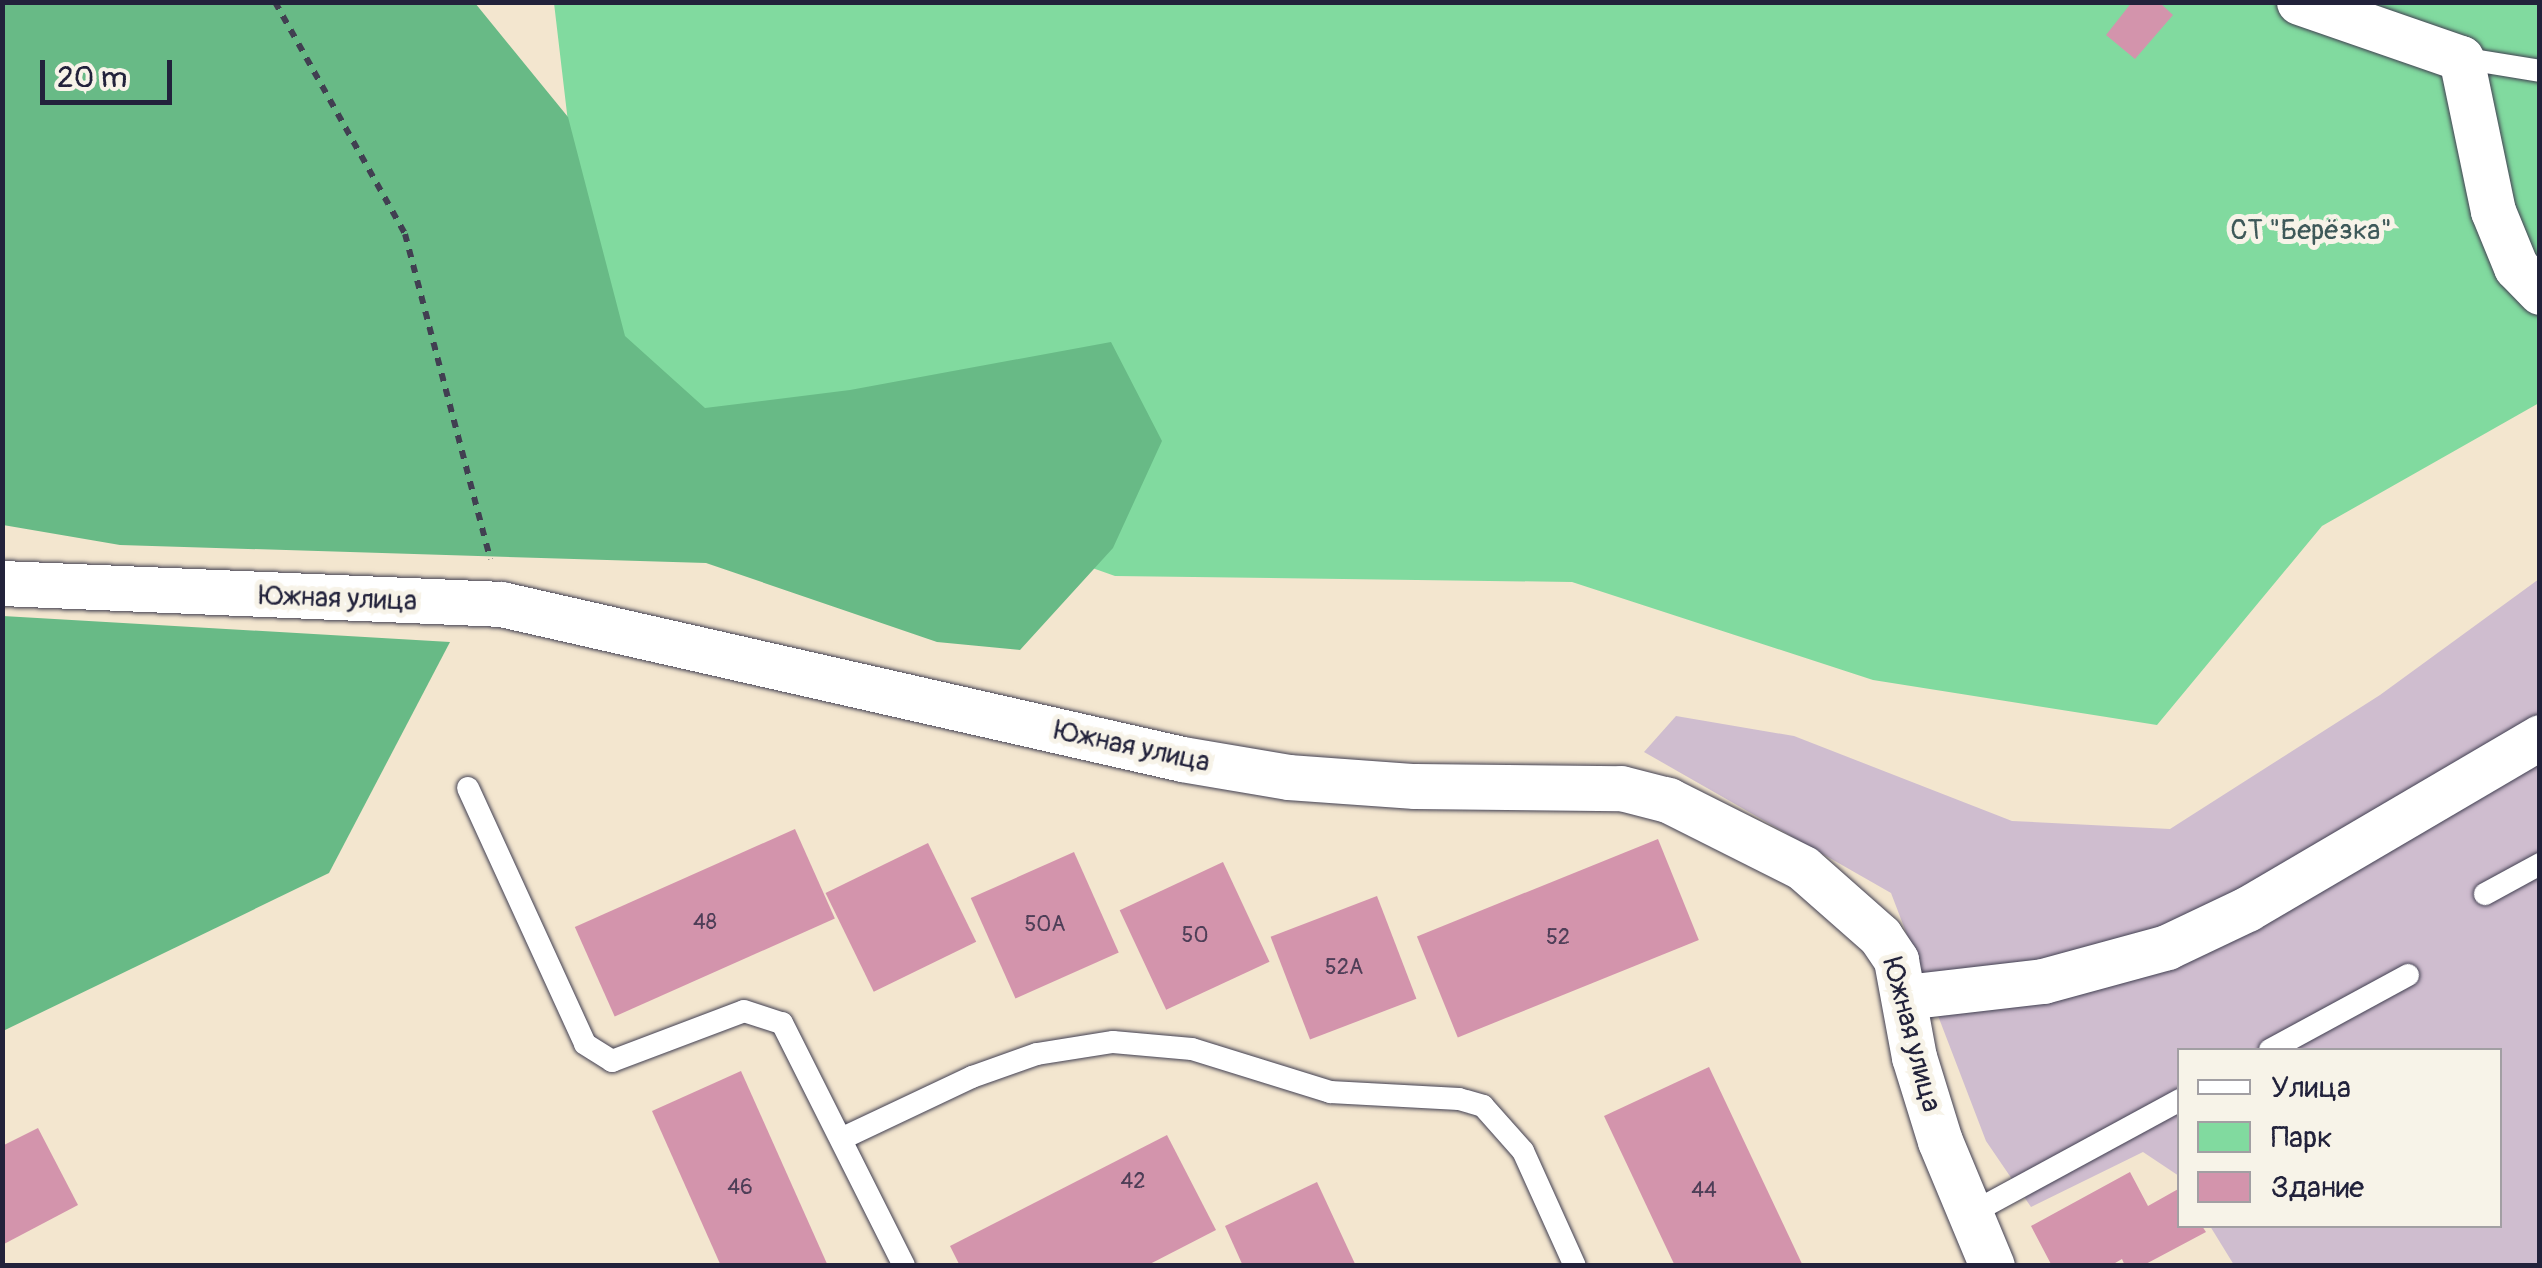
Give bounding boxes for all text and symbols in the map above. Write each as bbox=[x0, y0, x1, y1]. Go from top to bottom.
scale bar bbox=[45, 40, 178, 102]
text: 20 m bbox=[57, 59, 127, 96]
park label: СТ "Берёзка" bbox=[2230, 214, 2392, 248]
street label: Южная улица bbox=[258, 579, 418, 619]
street label: Южная улица bbox=[1051, 714, 1213, 780]
house number: 48 bbox=[693, 910, 717, 936]
house number: 50А bbox=[1024, 912, 1066, 938]
house number: 50 bbox=[1182, 923, 1208, 949]
house number: 52 bbox=[1546, 925, 1570, 951]
street label: Южная улица bbox=[1874, 954, 1948, 1116]
house number: 52А bbox=[1325, 955, 1363, 981]
legend bbox=[2177, 1048, 2502, 1228]
text: Улица bbox=[2271, 1069, 2351, 1106]
text: Парк bbox=[2271, 1119, 2333, 1156]
house number: 42 bbox=[1120, 1169, 1146, 1195]
text: Здание bbox=[2271, 1169, 2364, 1206]
house number: 46 bbox=[727, 1175, 753, 1201]
house number: 44 bbox=[1691, 1178, 1717, 1204]

